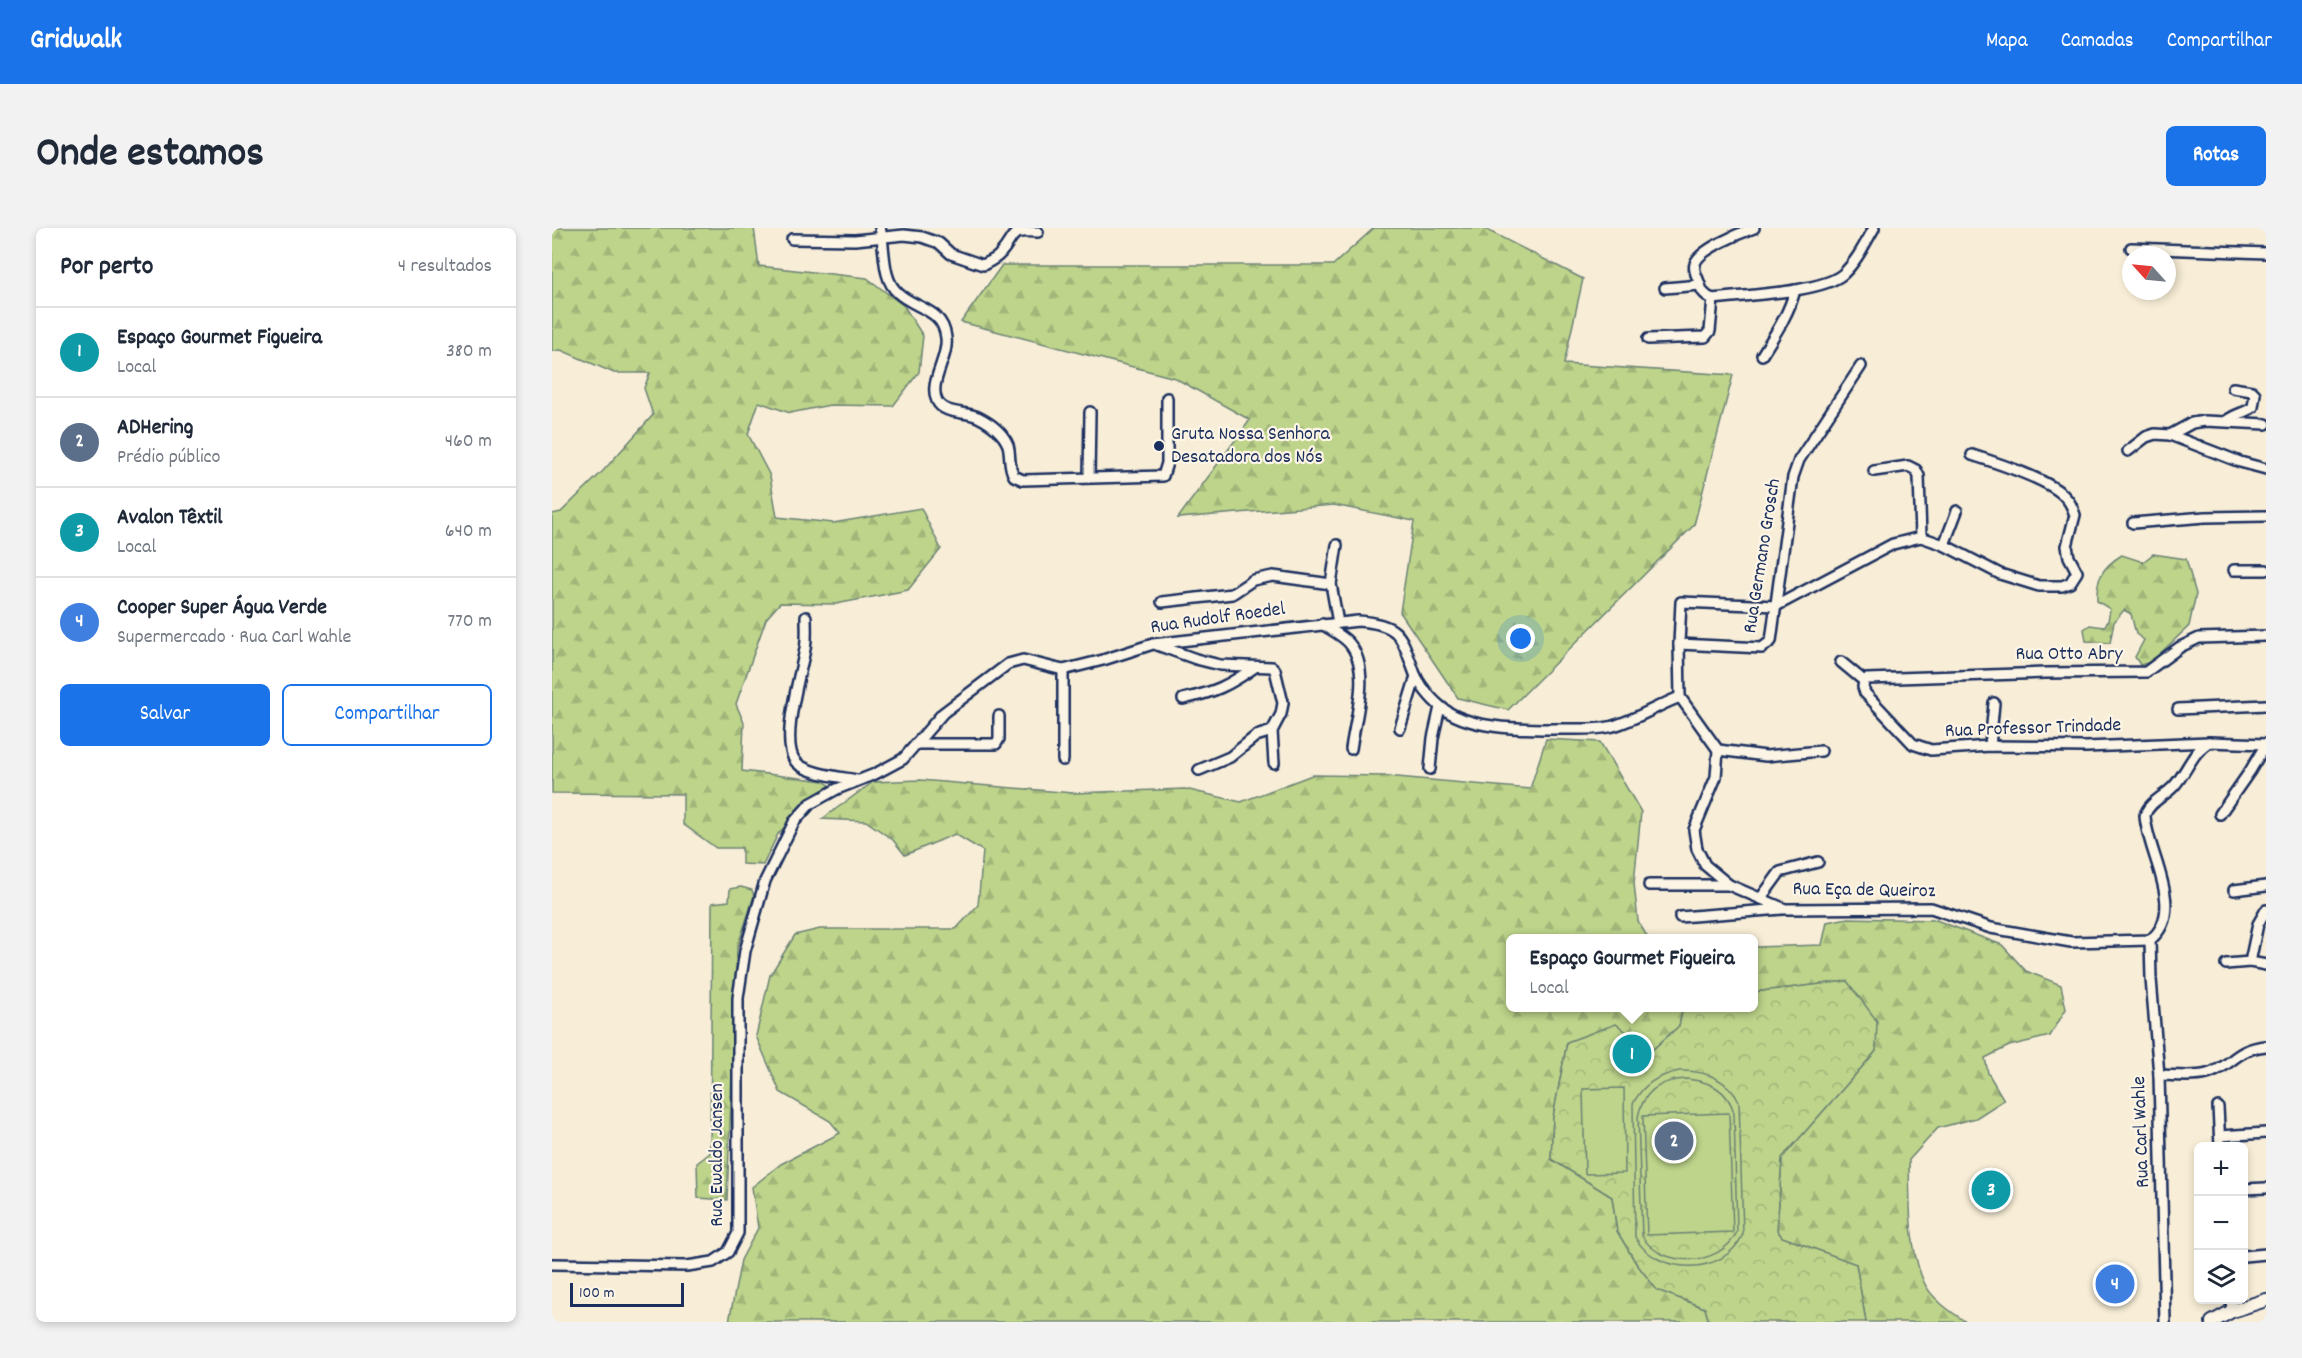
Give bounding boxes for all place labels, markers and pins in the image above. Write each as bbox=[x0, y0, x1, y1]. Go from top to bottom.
place label: Gruta Nossa Senhora Desatadora dos Nós bbox=[1171, 421, 1330, 472]
marker: Gruta Nossa Senhora Desatadora dos Nós bbox=[1152, 439, 1166, 453]
pin: 1 bbox=[1612, 1032, 1652, 1076]
pin: 2 bbox=[1654, 1118, 1694, 1164]
pin: 3 bbox=[1972, 1168, 2010, 1212]
pin: 4 bbox=[2096, 1262, 2134, 1306]

